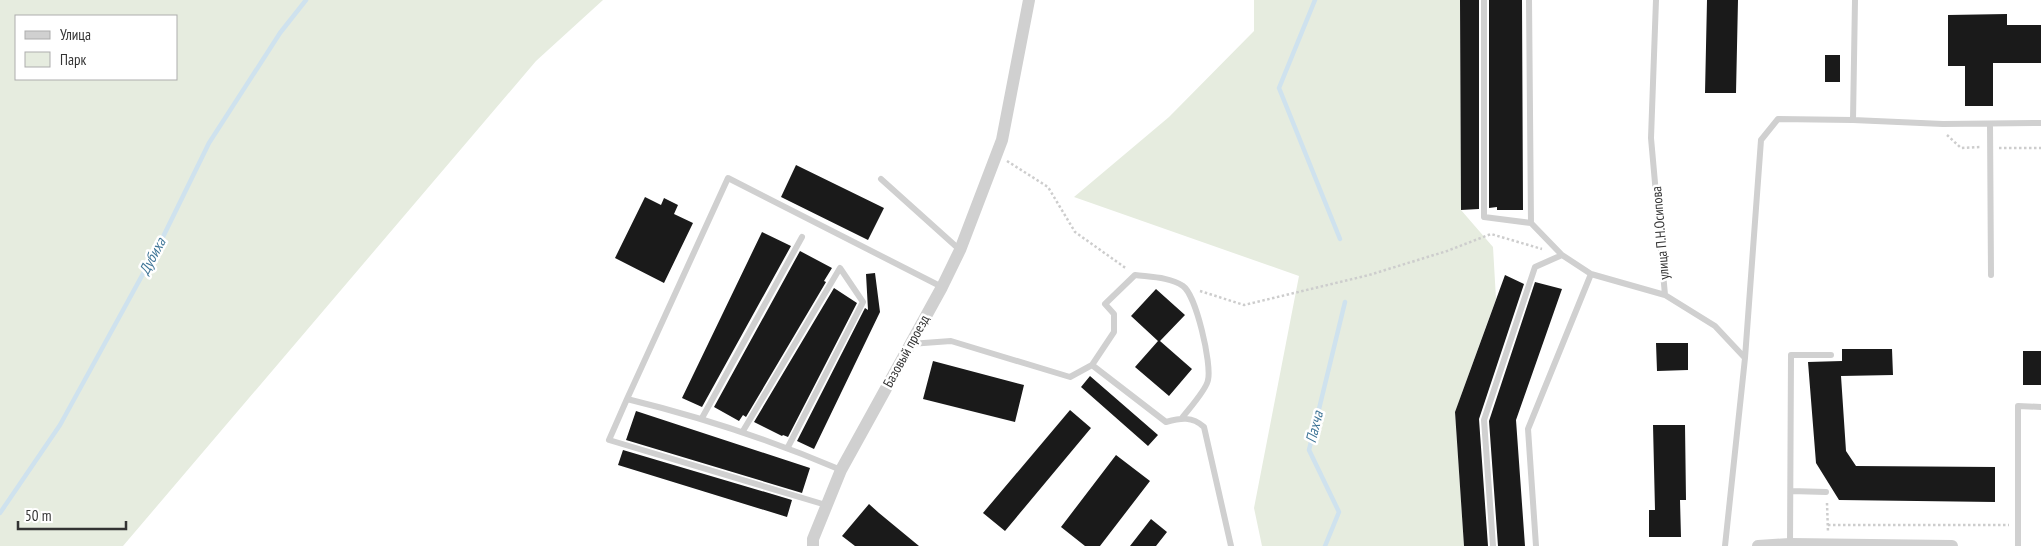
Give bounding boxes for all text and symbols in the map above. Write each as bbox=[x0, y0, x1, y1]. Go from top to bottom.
legend bbox=[15, 15, 178, 80]
text: Улица bbox=[60, 25, 91, 44]
text: Парк bbox=[60, 50, 86, 69]
street label: улица П.Н.Осипова bbox=[1647, 186, 1673, 280]
water label: Дубиха bbox=[134, 234, 170, 278]
street label: Базовый проезд bbox=[879, 312, 933, 390]
water label: Пахча bbox=[1301, 408, 1327, 445]
scale bar bbox=[18, 498, 125, 530]
text: 50 m bbox=[25, 506, 51, 525]

